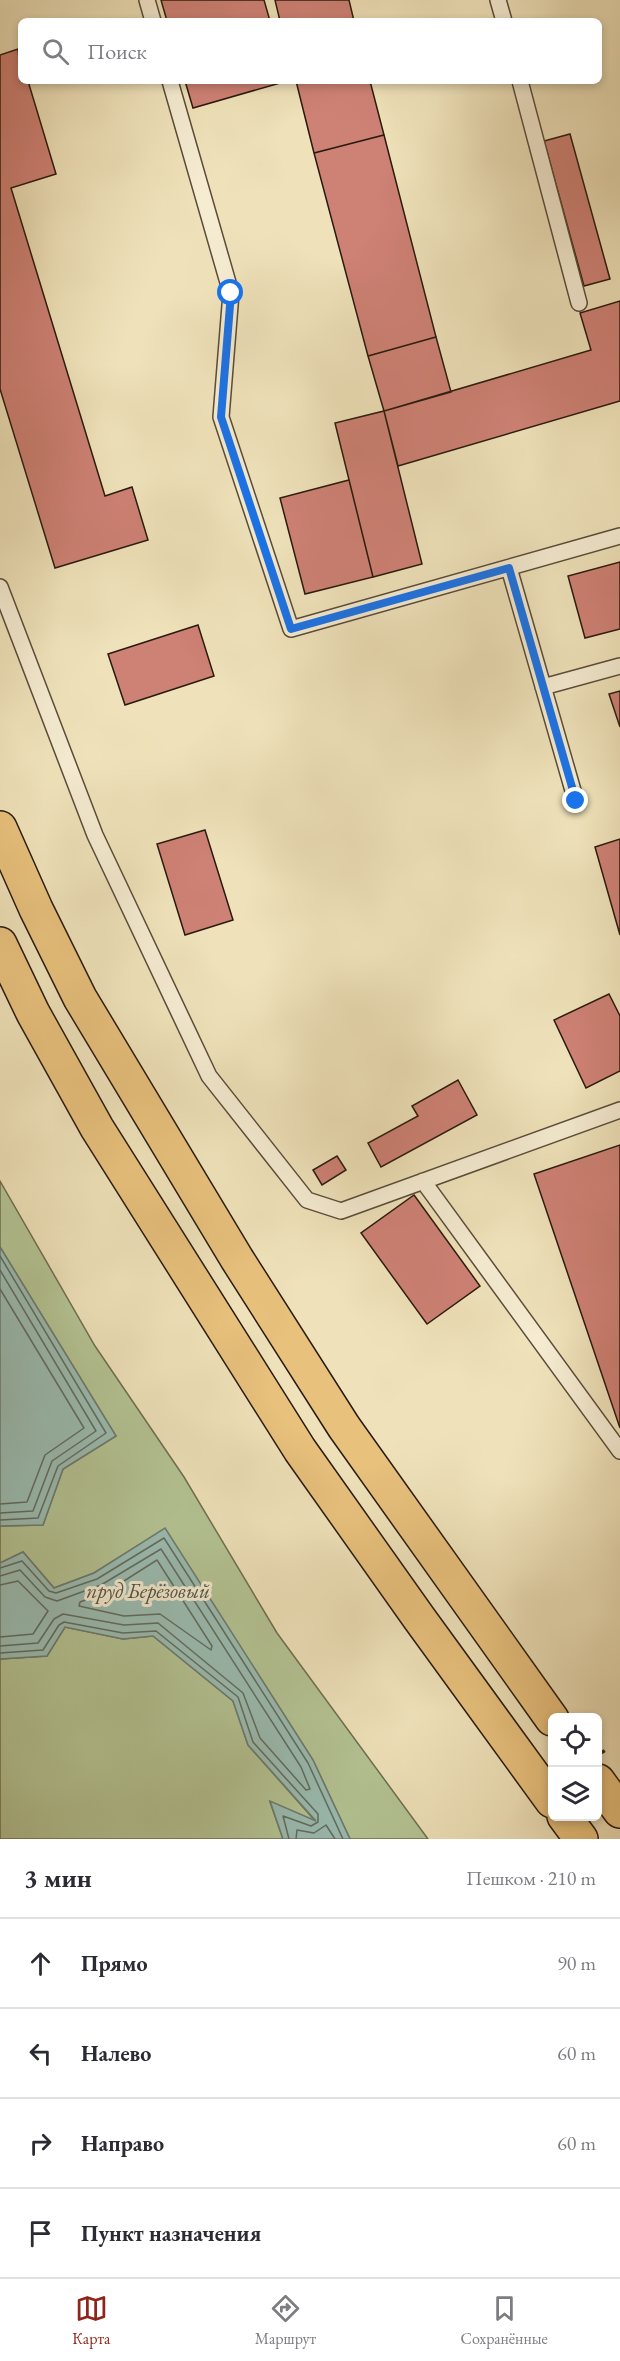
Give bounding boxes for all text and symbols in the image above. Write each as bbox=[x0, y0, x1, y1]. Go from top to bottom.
search box bbox=[18, 18, 602, 84]
icon: search bbox=[39, 35, 72, 68]
text: Поиск bbox=[87, 37, 147, 66]
route start bbox=[217, 279, 243, 305]
route end bbox=[562, 787, 588, 813]
water label: пруд Берёзовый bbox=[86, 1577, 210, 1604]
map controls bbox=[548, 1713, 602, 1821]
button: locate bbox=[548, 1713, 602, 1767]
button: layers bbox=[548, 1767, 602, 1821]
text: 3 мин bbox=[24, 1861, 92, 1895]
text: Пешком · 210 m bbox=[466, 1865, 596, 1891]
icon: ahead bbox=[24, 1947, 57, 1980]
text: Прямо bbox=[81, 1949, 148, 1978]
text: 90 m bbox=[557, 1950, 596, 1976]
icon: left bbox=[24, 2037, 57, 2070]
text: Налево bbox=[81, 2039, 151, 2068]
text: 60 m bbox=[557, 2040, 596, 2066]
icon: right bbox=[24, 2127, 57, 2160]
text: Направо bbox=[81, 2129, 164, 2158]
text: 60 m bbox=[557, 2130, 596, 2156]
icon: arrive bbox=[24, 2217, 57, 2250]
text: Пункт назначения bbox=[81, 2219, 261, 2248]
tab: Карта bbox=[72, 2292, 110, 2349]
tab: Маршрут bbox=[255, 2292, 316, 2349]
tab: Сохранённые bbox=[461, 2292, 548, 2349]

